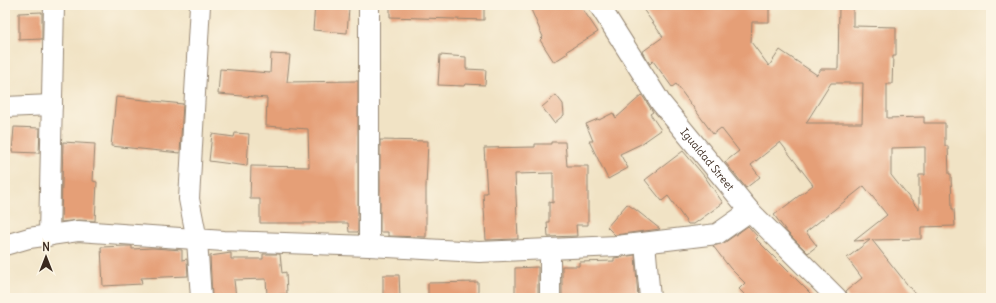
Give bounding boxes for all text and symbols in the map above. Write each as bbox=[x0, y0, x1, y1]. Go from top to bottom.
street label: Igualdad Street bbox=[678, 125, 738, 194]
north arrow bbox=[26, 237, 66, 277]
text: N bbox=[42, 240, 50, 254]

